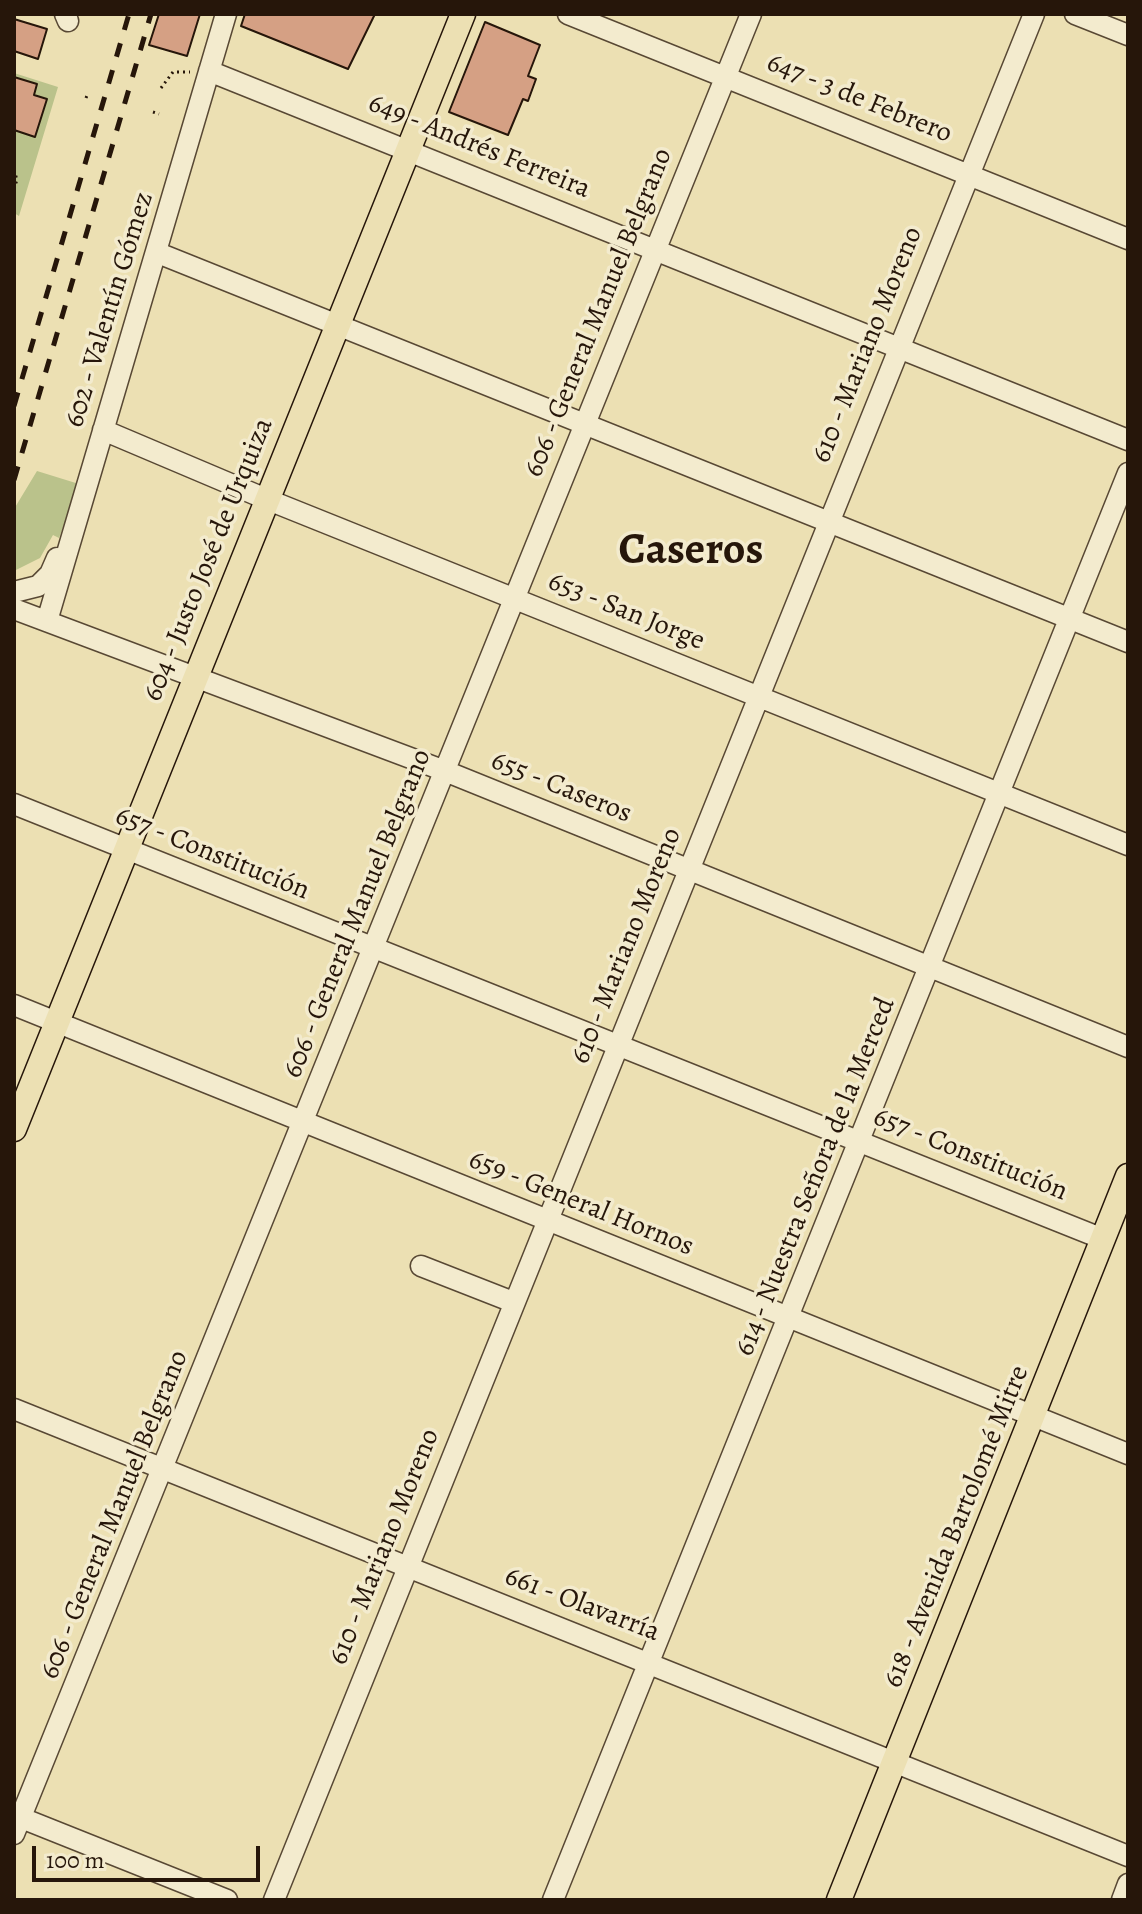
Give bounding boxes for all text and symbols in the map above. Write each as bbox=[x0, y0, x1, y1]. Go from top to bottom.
street label: 647 - 3 de Febrero bbox=[762, 47, 956, 151]
street label: 649 - Andrés Ferreira bbox=[363, 87, 595, 207]
street label: 606 - General Manuel Belgrano bbox=[518, 144, 680, 482]
street label: 602 - Valentín Gómez bbox=[58, 188, 162, 432]
street label: 610 - Mariano Moreno bbox=[805, 222, 931, 468]
street label: 604 - Justo José de Urquiza bbox=[137, 413, 281, 707]
district label: Caseros bbox=[619, 526, 763, 578]
street label: 653 - San Jorge bbox=[543, 565, 709, 659]
street label: 606 - General Manuel Belgrano bbox=[277, 745, 439, 1083]
street label: 655 - Caseros bbox=[486, 745, 636, 831]
street label: 657 - Constitución bbox=[110, 800, 314, 908]
street label: 610 - Mariano Moreno bbox=[564, 823, 690, 1069]
street label: 614 - Nuestra Señora de la Merced bbox=[729, 993, 903, 1361]
street label: 657 - Constitución bbox=[868, 1101, 1072, 1209]
street label: 659 - General Hornos bbox=[464, 1144, 698, 1264]
street label: 606 - General Manuel Belgrano bbox=[34, 1346, 196, 1684]
street label: 618 - Avenida Bartolomé Mitre bbox=[877, 1361, 1037, 1693]
street label: 610 - Mariano Moreno bbox=[322, 1424, 448, 1670]
street label: 661 - Olavarría bbox=[500, 1560, 664, 1650]
scale bar bbox=[36, 1830, 264, 1880]
text: 100 m bbox=[46, 1844, 105, 1876]

